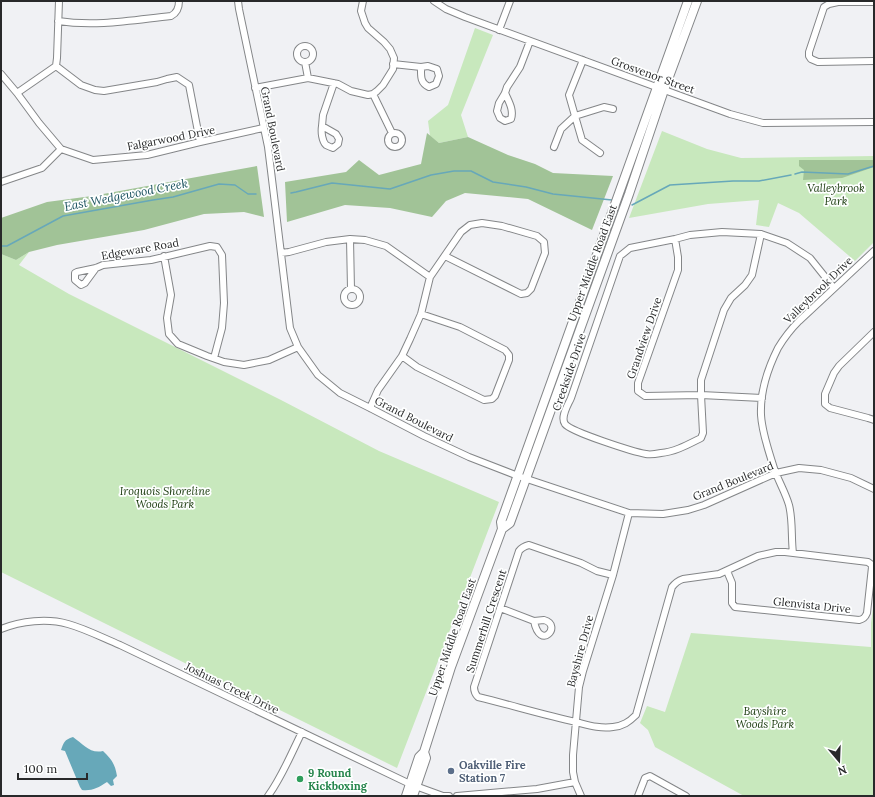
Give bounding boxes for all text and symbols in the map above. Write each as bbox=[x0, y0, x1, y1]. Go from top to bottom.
street label: Grosvenor Street bbox=[609, 53, 697, 97]
street label: Grand Boulevard bbox=[258, 85, 288, 173]
street label: Falgarwood Drive bbox=[126, 123, 216, 153]
water label: East Wedgewood Creek bbox=[63, 175, 189, 214]
park label: Valleybrook Park bbox=[807, 181, 865, 208]
street label: Upper Middle Road East bbox=[564, 202, 620, 323]
street label: Edgeware Road bbox=[100, 235, 180, 263]
street label: Valleybrook Drive bbox=[780, 254, 855, 327]
street label: Grandview Drive bbox=[623, 295, 665, 381]
street label: Creekside Drive bbox=[549, 331, 589, 413]
street label: Grand Boulevard bbox=[373, 393, 456, 445]
street label: Grand Boulevard bbox=[691, 458, 776, 504]
park label: Iroquois Shoreline Woods Park bbox=[120, 484, 210, 511]
street label: Summerhill Crescent bbox=[463, 567, 510, 674]
street label: Upper Middle Road East bbox=[425, 576, 479, 698]
street label: Glenvista Drive bbox=[773, 594, 852, 616]
street label: Bayshire Drive bbox=[564, 613, 596, 689]
street label: Joshuas Creek Drive bbox=[182, 659, 281, 717]
park label: Bayshire Woods Park bbox=[736, 704, 795, 731]
north arrow bbox=[819, 741, 859, 781]
scale bar bbox=[18, 755, 87, 781]
place label: Oakville Fire Station 7 bbox=[459, 758, 526, 785]
text: 100 m bbox=[24, 761, 57, 776]
text: N bbox=[835, 762, 849, 779]
place label: 9 Round Kickboxing bbox=[308, 766, 368, 793]
marker: Oakville Fire Station 7 bbox=[446, 766, 456, 776]
marker: 9 Round Kickboxing bbox=[295, 774, 305, 784]

